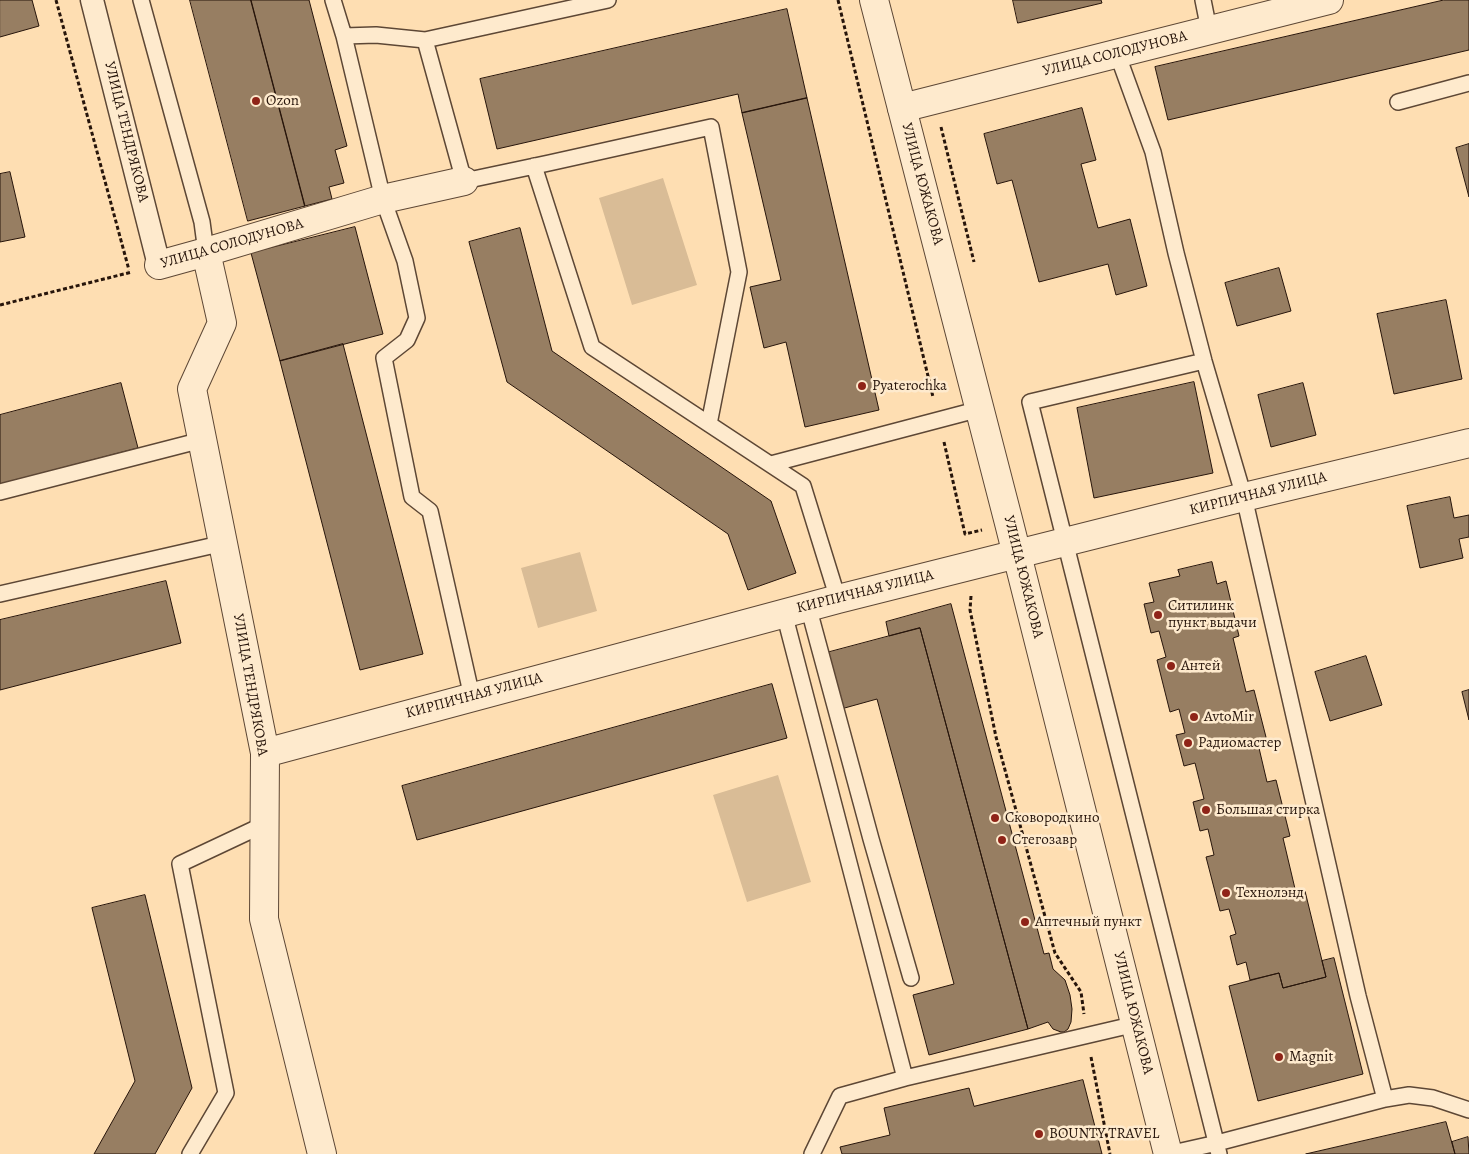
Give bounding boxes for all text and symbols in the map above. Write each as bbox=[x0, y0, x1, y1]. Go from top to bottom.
street label: УЛИЦА СОЛОДУНОВА bbox=[1041, 27, 1189, 81]
street label: УЛИЦА ТЕНДРЯКОВА bbox=[100, 60, 152, 204]
place label: Ozon bbox=[266, 92, 299, 110]
marker: Ozon bbox=[250, 95, 262, 107]
street label: УЛИЦА ЮЖАКОВА bbox=[897, 121, 947, 247]
street label: УЛИЦА СОЛОДУНОВА bbox=[158, 215, 306, 273]
place label: Pyaterochka bbox=[872, 377, 947, 395]
marker: Pyaterochka bbox=[856, 380, 868, 392]
street label: КИРПИЧНАЯ УЛИЦА bbox=[1188, 468, 1328, 520]
street label: УЛИЦА ЮЖАКОВА bbox=[999, 514, 1047, 640]
street label: КИРПИЧНАЯ УЛИЦА bbox=[795, 566, 935, 618]
place label: Ситилинк пункт выдачи bbox=[1168, 597, 1257, 632]
marker: Ситилинк пункт выдачи bbox=[1152, 609, 1164, 621]
street label: УЛИЦА ТЕНДРЯКОВА bbox=[229, 612, 271, 758]
place label: Антей bbox=[1181, 657, 1220, 675]
marker: Антей bbox=[1165, 660, 1177, 672]
street label: КИРПИЧНАЯ УЛИЦА bbox=[404, 669, 544, 723]
place label: AvtoMir bbox=[1204, 708, 1254, 726]
marker: AvtoMir bbox=[1188, 711, 1200, 723]
place label: Радиомастер bbox=[1198, 734, 1281, 752]
marker: Радиомастер bbox=[1182, 737, 1194, 749]
place label: Большая стирка bbox=[1216, 801, 1320, 819]
marker: Большая стирка bbox=[1200, 804, 1212, 816]
place label: Сковородкино bbox=[1005, 809, 1100, 827]
marker: Сковородкино bbox=[989, 812, 1001, 824]
place label: Стегозавр bbox=[1012, 831, 1077, 849]
marker: Стегозавр bbox=[996, 834, 1008, 846]
place label: Технолэнд bbox=[1236, 884, 1304, 902]
marker: Технолэнд bbox=[1220, 887, 1232, 899]
place label: Аптечный пункт bbox=[1035, 913, 1142, 931]
marker: Аптечный пункт bbox=[1019, 916, 1031, 928]
street label: УЛИЦА ЮЖАКОВА bbox=[1109, 950, 1157, 1076]
place label: Magnit bbox=[1289, 1048, 1333, 1066]
marker: Magnit bbox=[1273, 1051, 1285, 1063]
place label: BOUNTY TRAVEL bbox=[1049, 1125, 1159, 1143]
marker: BOUNTY TRAVEL bbox=[1033, 1128, 1045, 1140]

